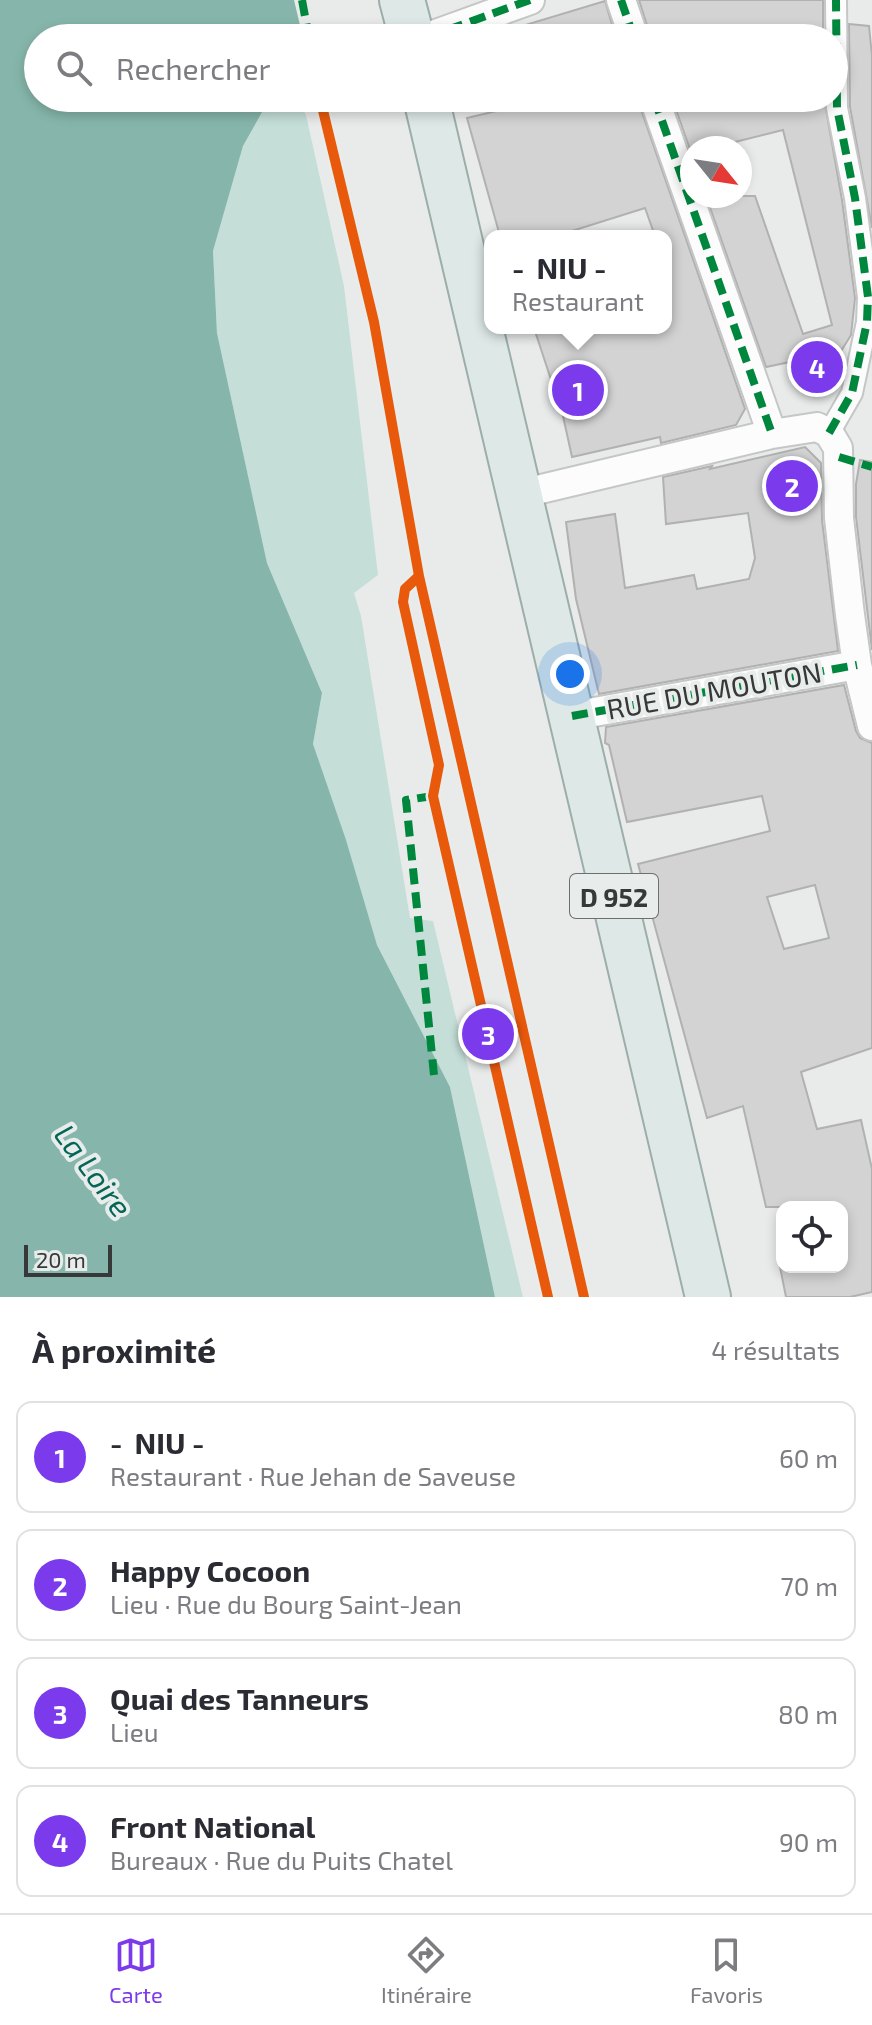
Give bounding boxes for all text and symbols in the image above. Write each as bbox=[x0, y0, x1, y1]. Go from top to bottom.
search box bbox=[24, 24, 848, 112]
icon: search bbox=[52, 46, 96, 90]
text: Rechercher bbox=[116, 50, 271, 86]
north arrow bbox=[680, 136, 752, 208]
popup bbox=[484, 230, 672, 334]
text: ‑ NIU ‑ bbox=[512, 249, 612, 285]
text: Restaurant bbox=[512, 285, 644, 316]
pin: 4 bbox=[791, 337, 843, 397]
pin: 1 bbox=[552, 360, 604, 420]
pin: 2 bbox=[766, 456, 818, 516]
your location bbox=[550, 654, 590, 694]
street label: RUE DU MOUTON bbox=[604, 654, 824, 726]
road number: D 952 bbox=[570, 874, 658, 918]
pin: 3 bbox=[462, 1004, 514, 1064]
water label: La Loire bbox=[48, 1117, 140, 1223]
map controls bbox=[776, 1201, 848, 1273]
button: locate bbox=[776, 1201, 848, 1273]
scale bar bbox=[24, 1241, 112, 1277]
text: 20 m bbox=[36, 1246, 86, 1272]
text: À proximité bbox=[32, 1329, 216, 1370]
text: 4 résultats bbox=[711, 1334, 840, 1365]
text: ‑ NIU ‑ bbox=[110, 1424, 210, 1460]
text: 1 bbox=[54, 1442, 66, 1473]
text: 60 m bbox=[779, 1442, 838, 1473]
text: Restaurant · Rue Jehan de Saveuse bbox=[110, 1460, 516, 1491]
text: Happy Cocoon bbox=[110, 1552, 310, 1588]
text: 2 bbox=[52, 1570, 68, 1601]
text: 70 m bbox=[780, 1570, 838, 1601]
text: Lieu · Rue du Bourg Saint-Jean bbox=[110, 1588, 462, 1619]
text: Quai des Tanneurs bbox=[110, 1680, 369, 1716]
text: 3 bbox=[53, 1698, 67, 1729]
text: 80 m bbox=[778, 1698, 838, 1729]
text: Lieu bbox=[110, 1716, 159, 1747]
text: Front National bbox=[110, 1808, 315, 1844]
text: 4 bbox=[52, 1826, 68, 1857]
text: 90 m bbox=[779, 1826, 838, 1857]
text: Bureaux · Rue du Puits Chatel bbox=[110, 1844, 453, 1875]
tab: Carte bbox=[109, 1933, 163, 2007]
tab: Itinéraire bbox=[381, 1933, 472, 2007]
tab: Favoris bbox=[690, 1933, 763, 2007]

